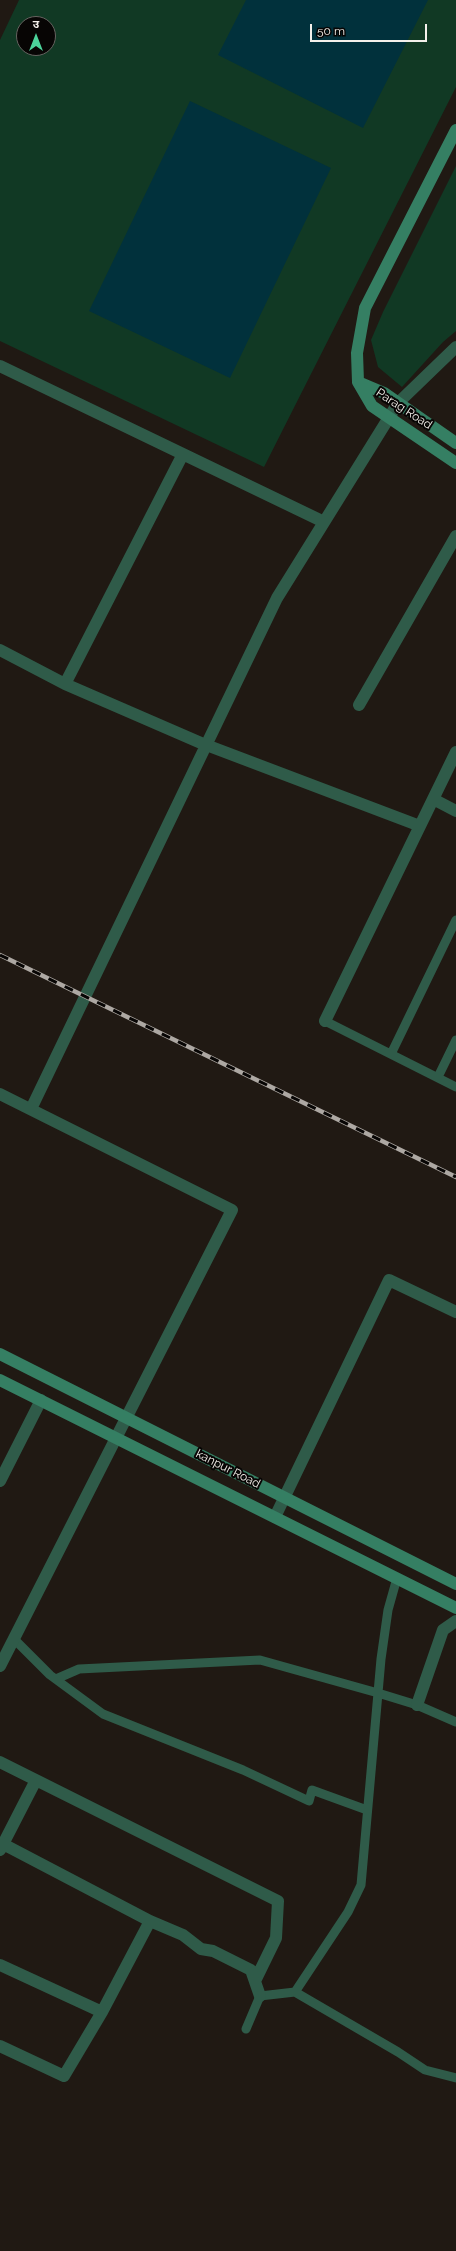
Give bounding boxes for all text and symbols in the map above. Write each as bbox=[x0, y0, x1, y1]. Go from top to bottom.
north arrow bbox=[16, 16, 56, 56]
scale bar bbox=[312, 16, 429, 42]
text: उ bbox=[33, 18, 39, 31]
text: 50 m bbox=[317, 24, 345, 38]
street label: Parag Road bbox=[373, 386, 435, 432]
street label: kanpur Road bbox=[193, 1447, 263, 1491]

